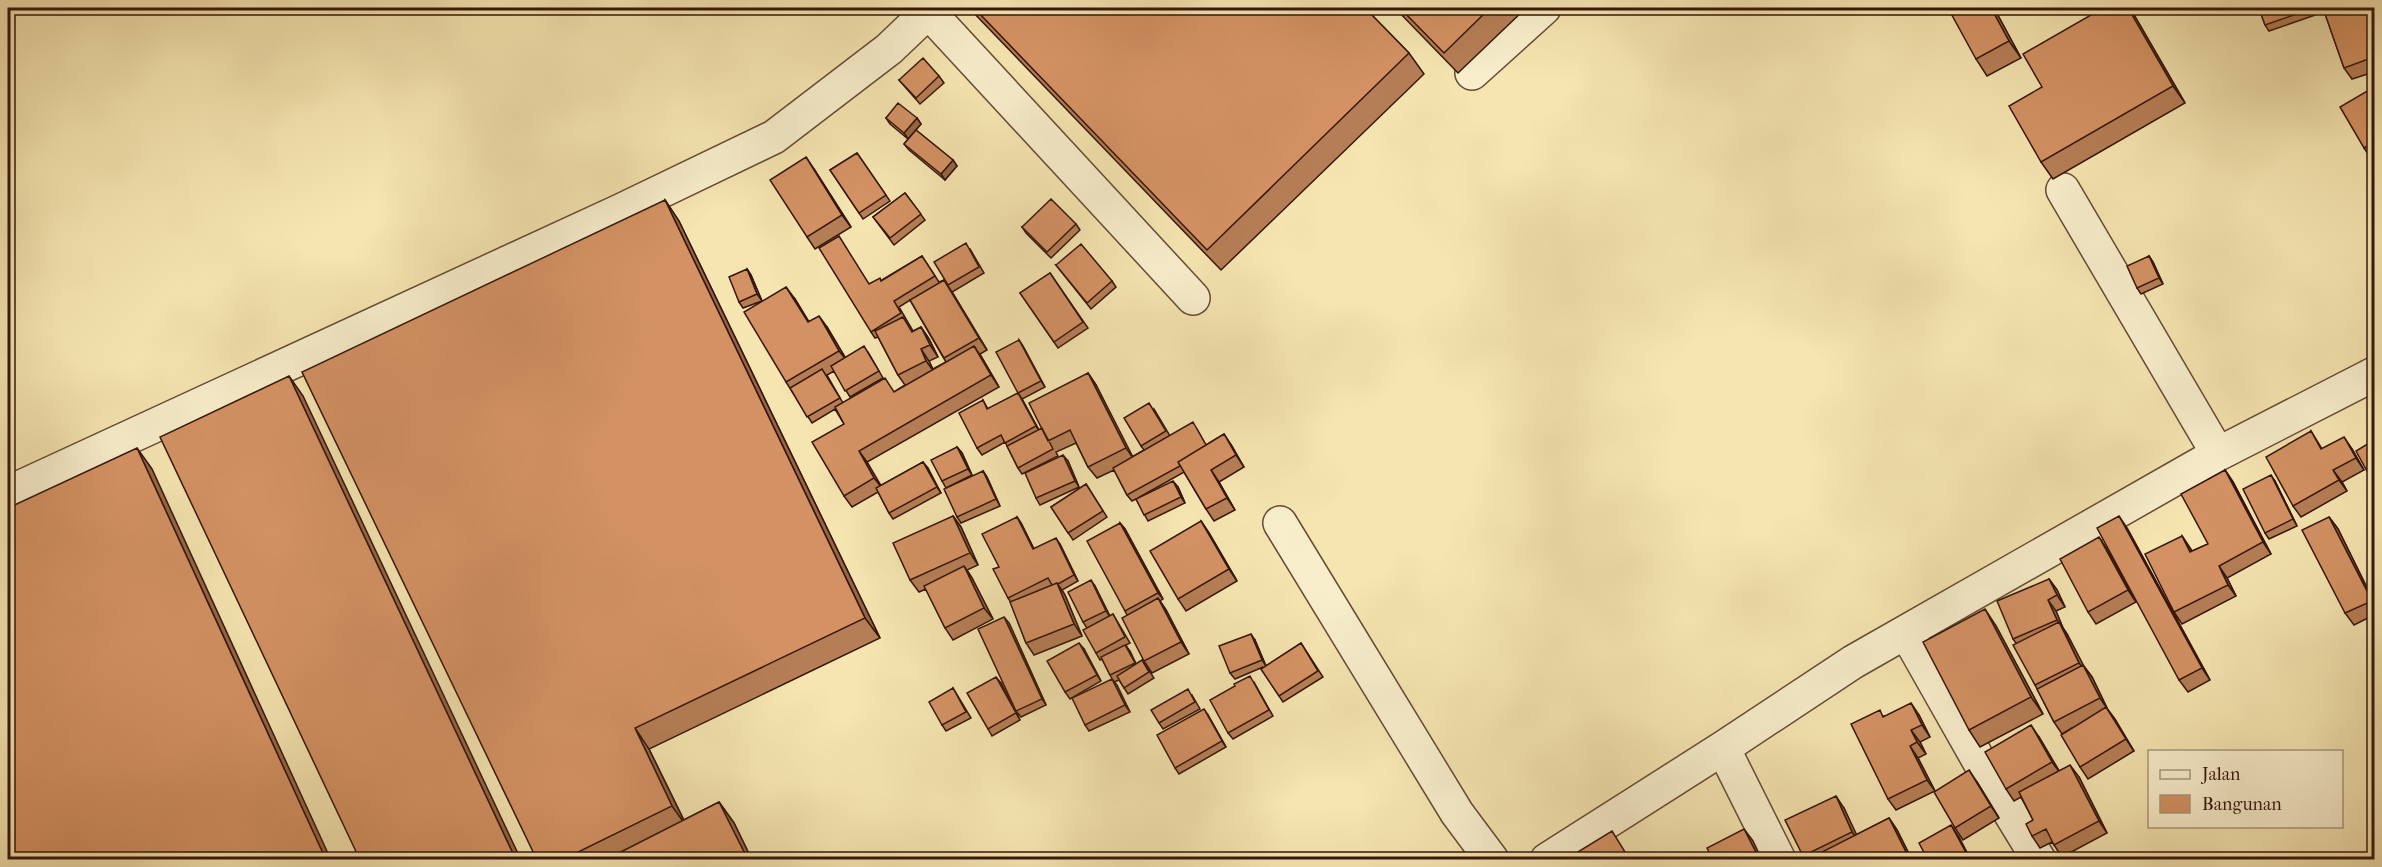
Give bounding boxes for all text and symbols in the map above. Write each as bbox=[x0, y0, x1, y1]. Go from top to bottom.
legend bbox=[2148, 750, 2343, 828]
text: Jalan bbox=[2200, 764, 2241, 785]
text: Bangunan bbox=[2202, 794, 2282, 815]

